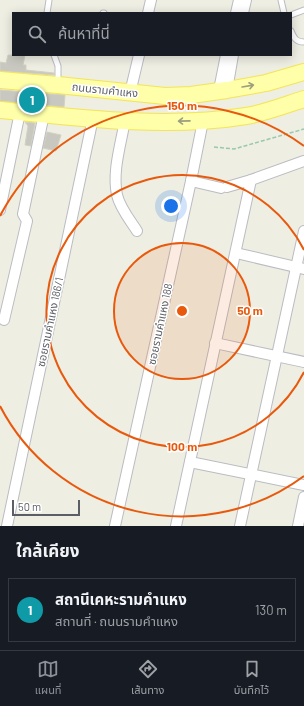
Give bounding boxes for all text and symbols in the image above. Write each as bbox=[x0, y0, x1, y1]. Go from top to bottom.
search box bbox=[12, 12, 292, 56]
icon: search bbox=[26, 23, 48, 45]
text: ค้นหาที่นี่ bbox=[58, 24, 110, 42]
street label: ถนนรามคำแหง bbox=[71, 80, 139, 99]
one-way arrow bbox=[241, 82, 254, 90]
pin: 1 bbox=[19, 85, 45, 115]
text: 150 m bbox=[167, 98, 197, 112]
one-way arrow bbox=[178, 117, 191, 125]
your location bbox=[161, 196, 181, 216]
street label: ซอยรามคำแหง 186/1 bbox=[34, 276, 65, 368]
street label: ซอยรามคำแหง 188 bbox=[145, 282, 175, 366]
text: 50 m bbox=[237, 303, 263, 317]
centre of rings bbox=[175, 304, 189, 318]
text: 100 m bbox=[167, 439, 197, 453]
scale bar bbox=[12, 498, 80, 517]
text: 50 m bbox=[18, 500, 41, 513]
text: ใกล้เคียง bbox=[16, 540, 79, 560]
text: สถานีเคหะรามคำแหง bbox=[55, 590, 187, 608]
text: 1 bbox=[28, 602, 32, 618]
text: 130 m bbox=[255, 602, 287, 618]
text: สถานที่ · ถนนรามคำแหง bbox=[55, 613, 178, 629]
tab: แผนที่ bbox=[35, 658, 62, 699]
tab: เส้นทาง bbox=[131, 658, 164, 699]
tab: บันทึกไว้ bbox=[234, 658, 269, 699]

